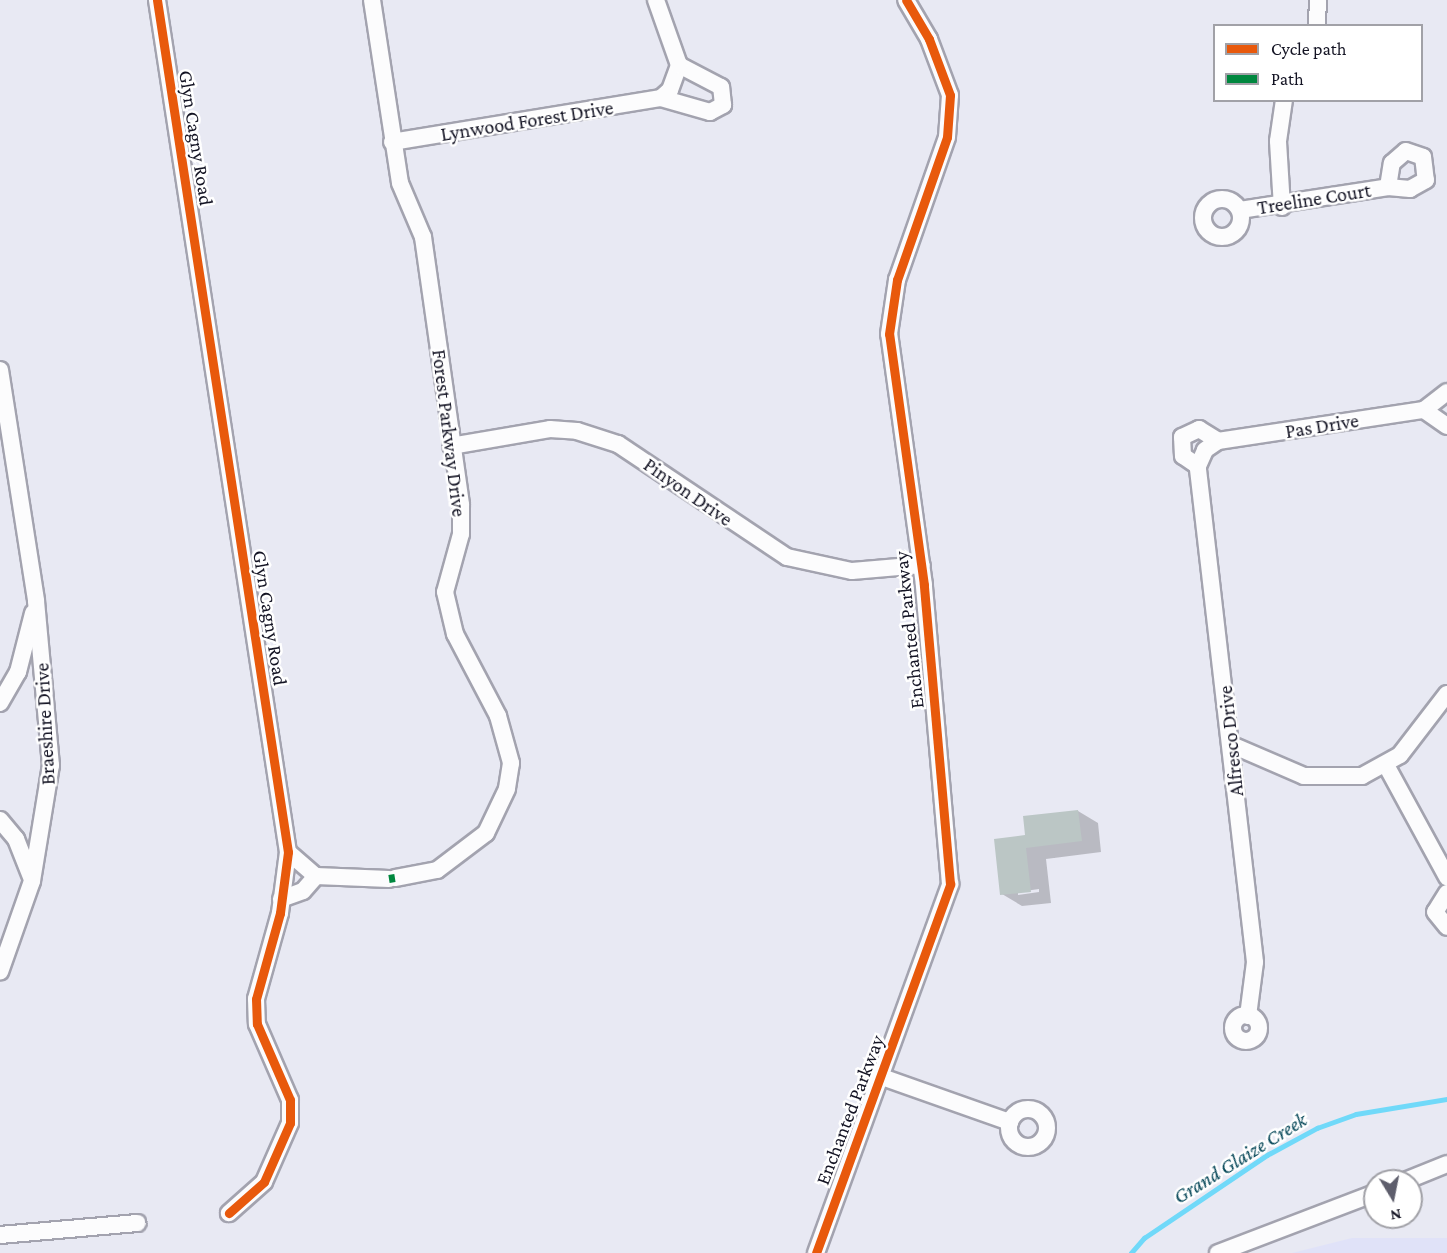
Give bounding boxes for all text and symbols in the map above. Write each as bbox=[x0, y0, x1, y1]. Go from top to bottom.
legend bbox=[1213, 24, 1423, 102]
text: Cycle path bbox=[1271, 39, 1346, 59]
street label: Glyn Cagny Road bbox=[173, 69, 219, 207]
text: Path bbox=[1271, 69, 1304, 89]
street label: Lynwood Forest Drive bbox=[439, 95, 615, 147]
street label: Treeline Court bbox=[1255, 178, 1373, 220]
street label: Forest Parkway Drive bbox=[427, 348, 471, 518]
street label: Pas Drive bbox=[1284, 408, 1360, 444]
street label: Pinyon Drive bbox=[639, 453, 737, 531]
street label: Glyn Cagny Road bbox=[247, 549, 293, 687]
street label: Enchanted Parkway bbox=[889, 550, 929, 710]
street label: Braeshire Drive bbox=[30, 662, 60, 786]
street label: Alfresco Drive bbox=[1213, 684, 1249, 798]
street label: Enchanted Parkway bbox=[810, 1032, 890, 1188]
water label: Grand Glaize Creek bbox=[1169, 1107, 1311, 1209]
north arrow bbox=[1363, 1169, 1423, 1229]
text: N bbox=[1389, 1206, 1403, 1225]

